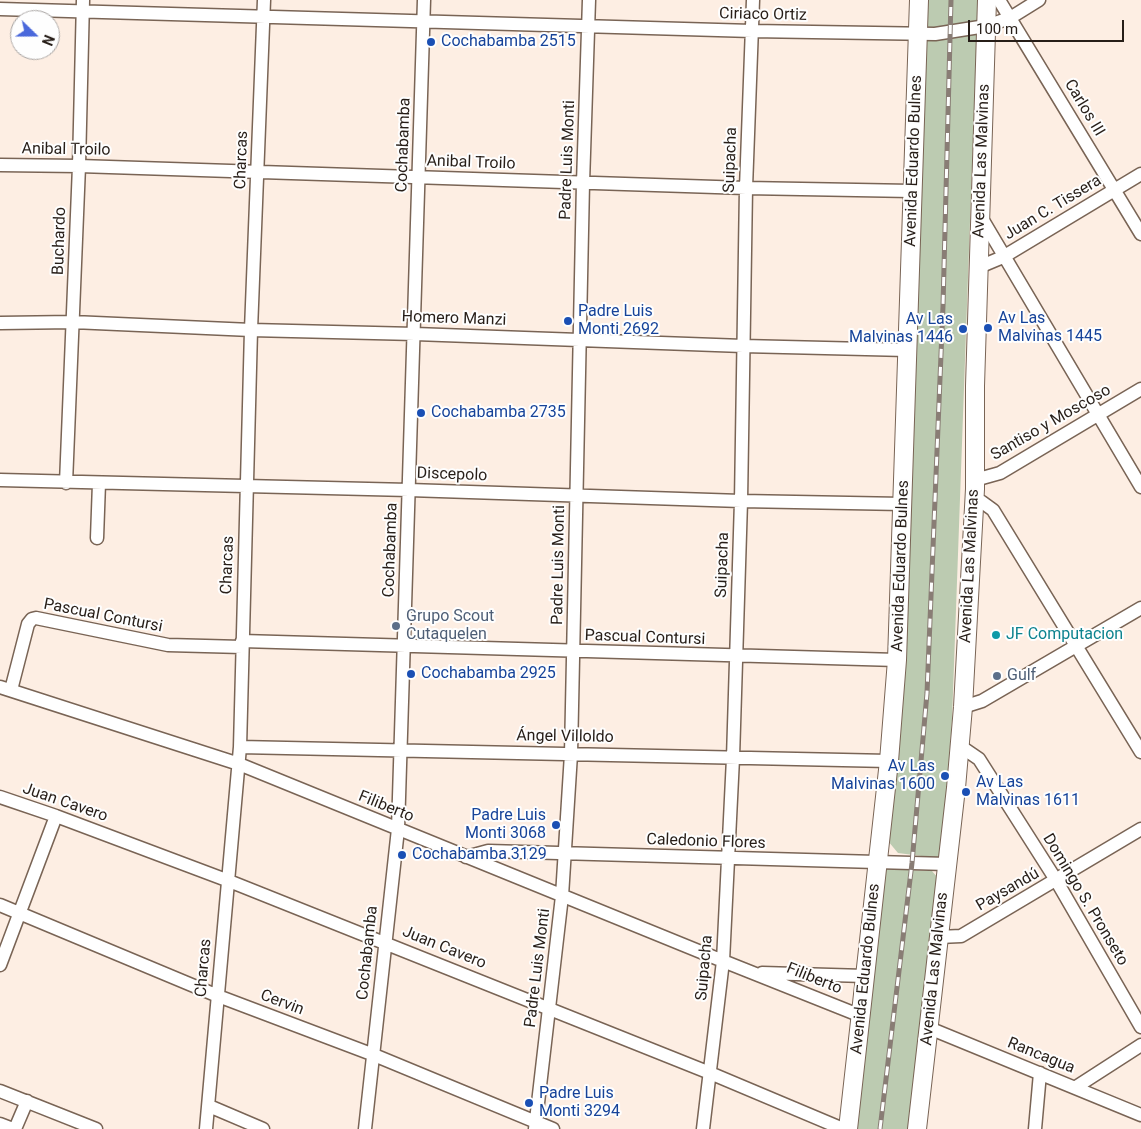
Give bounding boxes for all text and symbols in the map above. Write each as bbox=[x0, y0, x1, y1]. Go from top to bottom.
street label: Ciriaco Ortiz bbox=[719, 5, 807, 25]
north arrow bbox=[10, 10, 60, 60]
scale bar bbox=[971, 10, 1127, 42]
text: 100 m bbox=[976, 20, 1018, 38]
place label: Cochabamba 2515 bbox=[441, 32, 576, 52]
text: N bbox=[39, 33, 57, 48]
marker: Cochabamba 2515 bbox=[425, 36, 437, 48]
street label: Avenida Eduardo Bulnes bbox=[901, 75, 927, 247]
street label: Carlos III bbox=[1060, 76, 1108, 140]
street label: Avenida Las Malvinas bbox=[970, 84, 994, 238]
street label: Cochabamba bbox=[393, 97, 415, 193]
street label: Padre Luis Monti bbox=[556, 100, 580, 220]
street label: Suipacha bbox=[720, 127, 742, 193]
street label: Charcas bbox=[231, 130, 253, 190]
street label: Anibal Troilo bbox=[21, 140, 111, 160]
street label: Anibal Troilo bbox=[426, 152, 516, 174]
street label: Juan C. Tissera bbox=[1001, 171, 1105, 245]
street label: Buchardo bbox=[49, 207, 71, 275]
place label: Padre Luis Monti 2692 bbox=[578, 302, 659, 340]
street label: Homero Manzi bbox=[401, 308, 507, 330]
place label: Av Las Malvinas 1445 bbox=[998, 309, 1102, 347]
place label: Av Las Malvinas 1446 bbox=[849, 310, 953, 348]
marker: Padre Luis Monti 2692 bbox=[562, 315, 574, 327]
marker: Av Las Malvinas 1445 bbox=[982, 322, 994, 334]
marker: Av Las Malvinas 1446 bbox=[957, 323, 969, 335]
street label: Santiso y Moscoso bbox=[988, 381, 1114, 465]
place label: Cochabamba 2735 bbox=[431, 403, 566, 423]
marker: Cochabamba 2735 bbox=[415, 407, 427, 419]
street label: Discepolo bbox=[416, 464, 488, 486]
street label: Avenida Eduardo Bulnes bbox=[888, 480, 914, 652]
street label: Avenida Las Malvinas bbox=[956, 489, 984, 643]
street label: Cochabamba bbox=[380, 502, 402, 598]
street label: Padre Luis Monti bbox=[548, 505, 570, 625]
street label: Suipacha bbox=[712, 532, 734, 598]
street label: Charcas bbox=[217, 535, 239, 595]
street label: Pascual Contursi bbox=[42, 595, 164, 637]
place label: Grupo Scout Cutaquelen bbox=[406, 607, 494, 645]
marker: Grupo Scout Cutaquelen bbox=[390, 620, 402, 632]
place label: JF Computacion bbox=[1006, 625, 1123, 645]
street label: Pascual Contursi bbox=[584, 626, 706, 650]
marker: JF Computacion bbox=[990, 629, 1002, 641]
place label: Cochabamba 2925 bbox=[421, 664, 556, 684]
place label: Gulf bbox=[1007, 666, 1036, 686]
marker: Cochabamba 2925 bbox=[405, 668, 417, 680]
marker: Gulf bbox=[991, 670, 1003, 682]
street label: Ángel Villoldo bbox=[516, 727, 614, 747]
place label: Av Las Malvinas 1600 bbox=[831, 757, 935, 795]
marker: Av Las Malvinas 1600 bbox=[939, 770, 951, 782]
place label: Av Las Malvinas 1611 bbox=[976, 773, 1080, 811]
street label: Juan Cavero bbox=[20, 779, 110, 827]
marker: Av Las Malvinas 1611 bbox=[960, 786, 972, 798]
street label: Filiberto bbox=[356, 787, 416, 827]
place label: Padre Luis Monti 3068 bbox=[465, 806, 546, 844]
marker: Padre Luis Monti 3068 bbox=[550, 819, 562, 831]
street label: Caledonio Flores bbox=[646, 830, 766, 854]
street label: Domingo S. Pronseto bbox=[1038, 831, 1132, 969]
place label: Cochabamba 3129 bbox=[412, 845, 547, 865]
marker: Cochabamba 3129 bbox=[396, 849, 408, 861]
street label: Paysandú bbox=[973, 864, 1043, 916]
street label: Avenida Eduardo Bulnes bbox=[847, 883, 885, 1055]
street label: Avenida Las Malvinas bbox=[917, 891, 953, 1047]
street label: Cochabamba bbox=[353, 905, 383, 1001]
street label: Padre Luis Monti bbox=[521, 907, 555, 1029]
street label: Juan Cavero bbox=[399, 922, 489, 974]
street label: Suipacha bbox=[693, 934, 717, 1002]
street label: Charcas bbox=[192, 938, 216, 998]
street label: Filiberto bbox=[784, 959, 844, 999]
street label: Cervin bbox=[258, 986, 306, 1020]
street label: Rancagua bbox=[1004, 1034, 1078, 1078]
place label: Padre Luis Monti 3294 bbox=[539, 1084, 620, 1122]
marker: Padre Luis Monti 3294 bbox=[523, 1097, 535, 1109]

